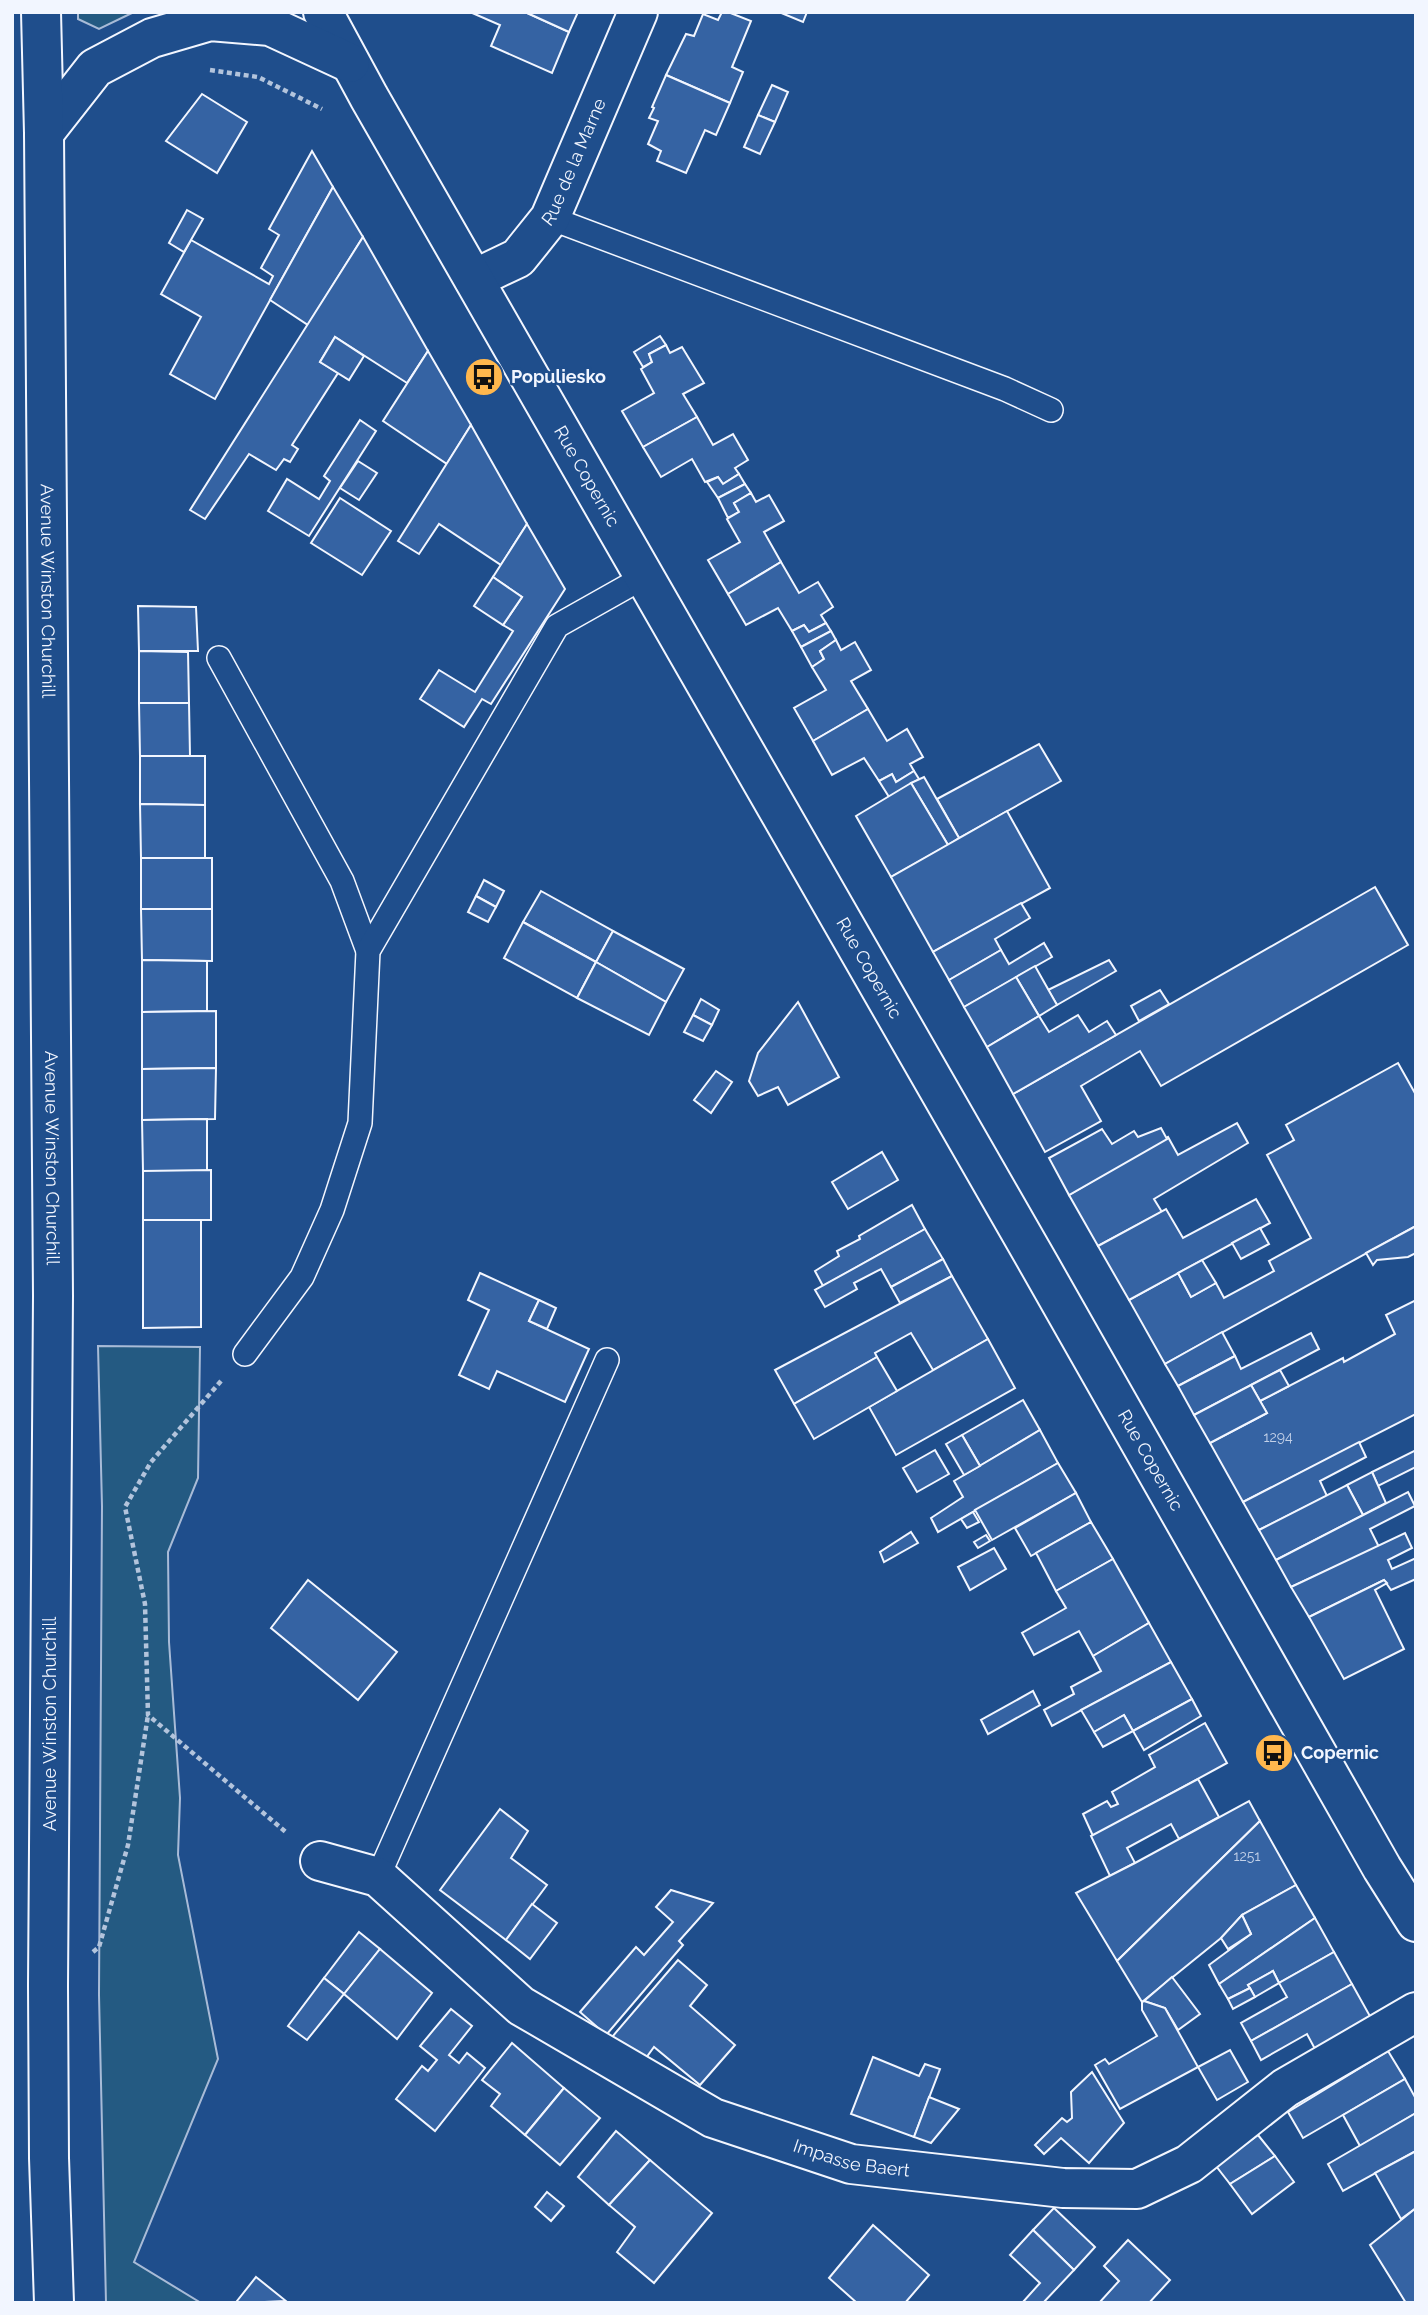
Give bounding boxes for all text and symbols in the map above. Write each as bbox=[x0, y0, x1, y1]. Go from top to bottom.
street label: Rue de la Marne bbox=[537, 95, 610, 230]
bus stop icon: Populiesko bbox=[463, 356, 505, 398]
place label: Populiesko bbox=[511, 366, 606, 387]
street label: Rue Copernic bbox=[550, 422, 624, 530]
street label: Avenue Winston Churchill bbox=[37, 484, 59, 698]
street label: Rue Copernic bbox=[832, 914, 907, 1022]
street label: Avenue Winston Churchill bbox=[41, 1051, 64, 1265]
street label: Rue Copernic bbox=[1114, 1406, 1188, 1514]
house number: 1294 bbox=[1263, 1429, 1293, 1445]
street label: Avenue Winston Churchill bbox=[39, 1617, 60, 1831]
bus stop icon: Copernic bbox=[1253, 1732, 1295, 1774]
place label: Copernic bbox=[1301, 1742, 1379, 1763]
house number: 1251 bbox=[1234, 1848, 1260, 1864]
street label: Impasse Baert bbox=[791, 2135, 911, 2181]

